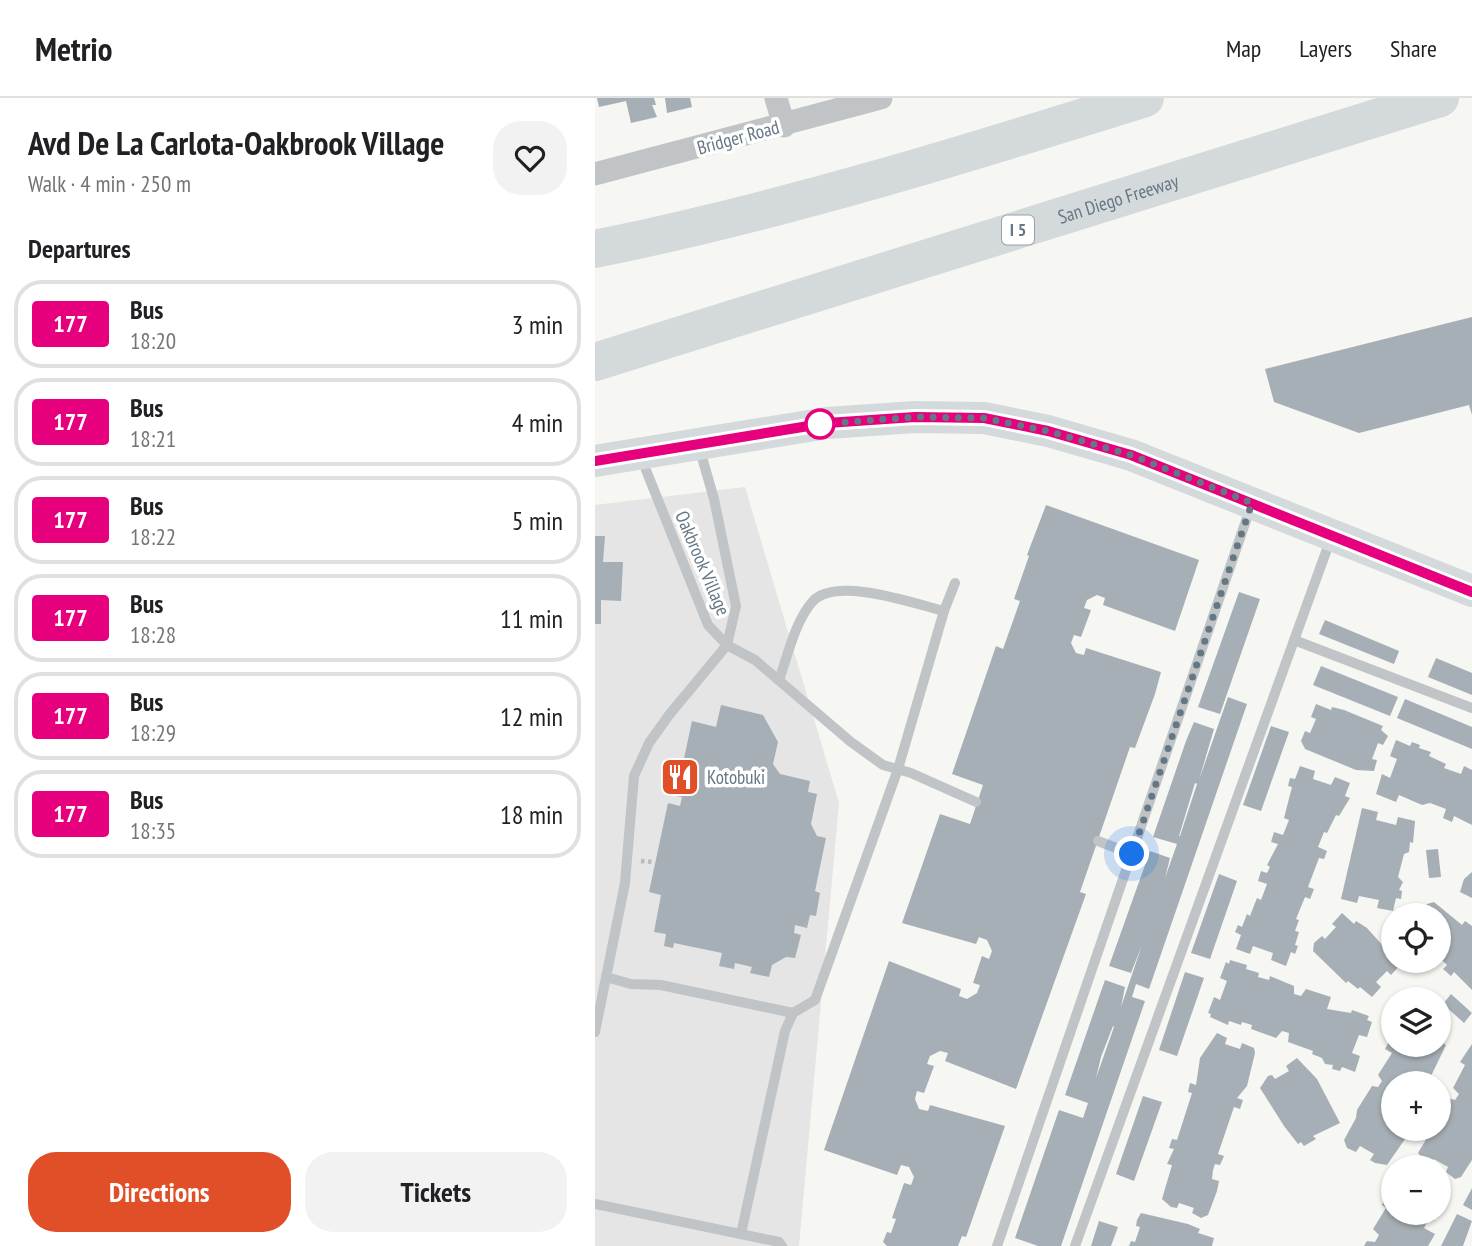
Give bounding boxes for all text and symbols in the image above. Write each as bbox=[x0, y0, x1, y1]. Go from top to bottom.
text: Metrio bbox=[35, 27, 112, 70]
text: Map bbox=[1226, 33, 1261, 64]
text: Layers bbox=[1299, 33, 1352, 64]
text: Share bbox=[1390, 33, 1437, 64]
street label: Bridger Road bbox=[694, 115, 782, 159]
text: Avd De La Carlota-Oakbrook Village bbox=[28, 121, 444, 164]
button: heart bbox=[493, 121, 567, 195]
street label: San Diego Freeway bbox=[1055, 168, 1182, 229]
text: Walk · 4 min · 250 m bbox=[28, 169, 191, 198]
road number: I 5 bbox=[1002, 216, 1034, 244]
text: Departures bbox=[28, 232, 131, 265]
text: Bus bbox=[130, 293, 163, 326]
text: 177 bbox=[53, 308, 88, 339]
text: 3 min bbox=[512, 308, 563, 341]
text: 18:20 bbox=[130, 326, 176, 355]
text: Bus bbox=[130, 391, 163, 424]
text: 177 bbox=[53, 406, 88, 437]
text: 4 min bbox=[512, 406, 563, 439]
unlabelled marker bbox=[805, 409, 835, 439]
text: 18:21 bbox=[130, 424, 176, 453]
text: Bus bbox=[130, 489, 163, 522]
text: 177 bbox=[53, 504, 88, 535]
text: 5 min bbox=[512, 504, 563, 537]
street label: Oakbrook Village bbox=[670, 507, 736, 619]
text: 18:22 bbox=[130, 522, 176, 551]
text: Bus bbox=[130, 587, 163, 620]
text: 177 bbox=[53, 602, 88, 633]
text: 11 min bbox=[500, 602, 563, 635]
text: 18:28 bbox=[130, 620, 176, 649]
text: Bus bbox=[130, 685, 163, 718]
text: 177 bbox=[53, 700, 88, 731]
text: 12 min bbox=[500, 700, 563, 733]
text: 18:29 bbox=[130, 718, 176, 747]
restaurant icon: Kotobuki bbox=[659, 756, 701, 798]
place label: Kotobuki bbox=[707, 765, 765, 789]
text: Bus bbox=[130, 783, 163, 816]
text: 177 bbox=[53, 798, 88, 829]
text: 18 min bbox=[500, 798, 563, 831]
text: 18:35 bbox=[130, 816, 176, 845]
your location bbox=[1114, 836, 1149, 871]
map controls bbox=[1381, 903, 1451, 1225]
button: locate bbox=[1381, 903, 1451, 973]
button: layers bbox=[1381, 987, 1451, 1057]
button: + bbox=[1381, 1071, 1451, 1141]
button: Directions bbox=[28, 1152, 291, 1232]
button: Tickets bbox=[305, 1152, 567, 1232]
button: − bbox=[1381, 1155, 1451, 1225]

